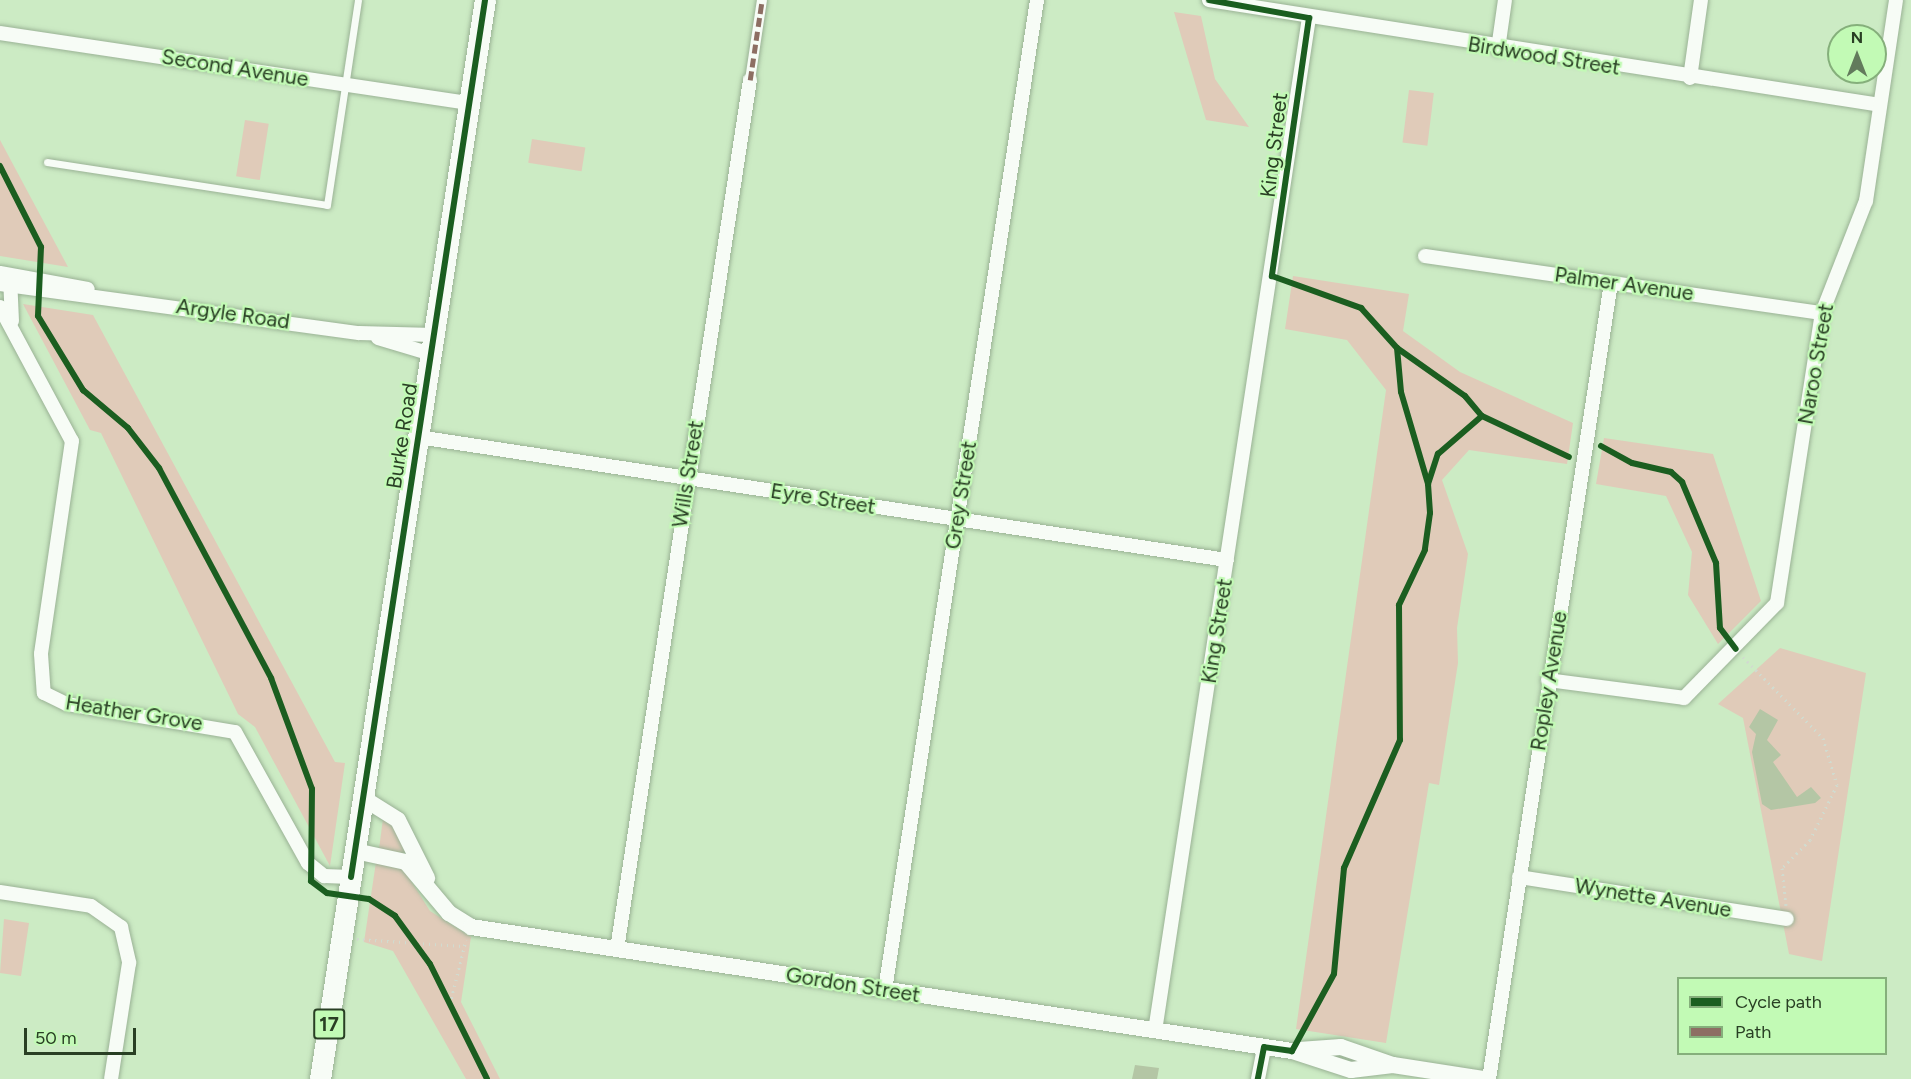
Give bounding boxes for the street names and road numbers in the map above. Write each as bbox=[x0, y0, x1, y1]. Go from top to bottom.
street label: Birdwood Street bbox=[1466, 32, 1622, 80]
street label: Second Avenue bbox=[160, 44, 310, 92]
street label: King Street bbox=[1255, 91, 1293, 199]
street label: Palmer Avenue bbox=[1553, 262, 1695, 306]
street label: Argyle Road bbox=[175, 294, 291, 334]
street label: Naroo Street bbox=[1793, 302, 1839, 426]
street label: Burke Road bbox=[381, 381, 423, 491]
street label: Wills Street bbox=[667, 419, 709, 529]
street label: Grey Street bbox=[940, 439, 982, 551]
street label: Eyre Street bbox=[769, 478, 877, 520]
street label: King Street bbox=[1196, 577, 1238, 685]
street label: Ropley Avenue bbox=[1526, 610, 1572, 752]
street label: Heather Grove bbox=[64, 690, 204, 736]
street label: Wynette Avenue bbox=[1573, 873, 1733, 923]
street label: Gordon Street bbox=[784, 962, 922, 1008]
road number: 17 bbox=[312, 1007, 346, 1041]

